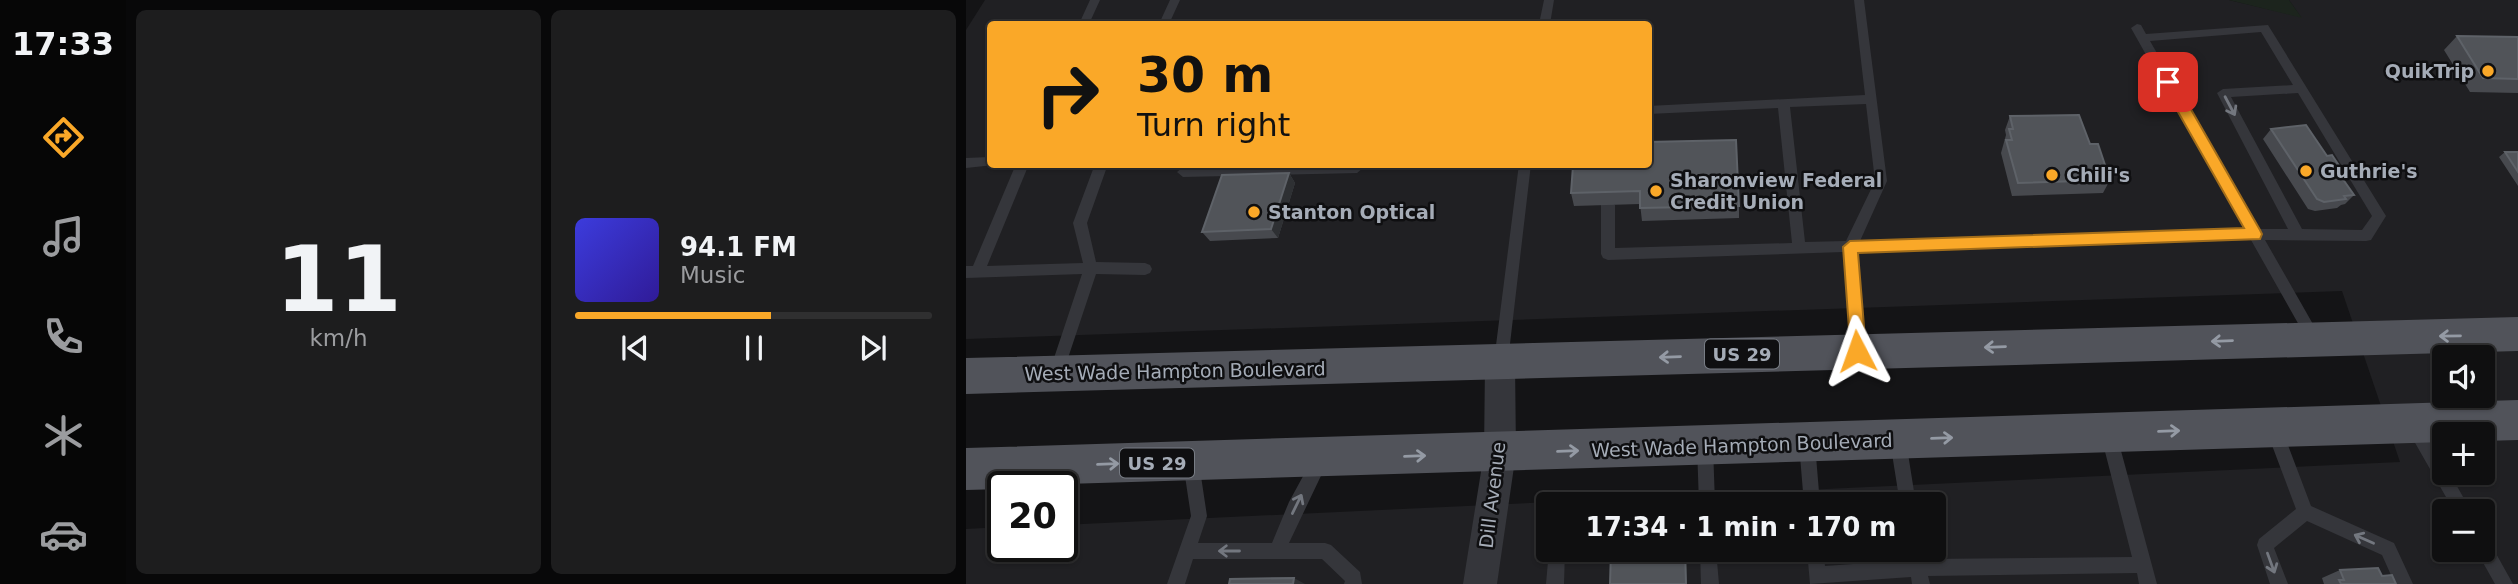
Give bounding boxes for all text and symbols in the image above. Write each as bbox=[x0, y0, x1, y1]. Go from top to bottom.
text: 17:33 bbox=[12, 25, 114, 63]
text: 30 m bbox=[1137, 47, 1273, 104]
icon: right bbox=[1022, 49, 1113, 140]
pin bbox=[2138, 52, 2198, 112]
place label: QuikTrip bbox=[2385, 60, 2474, 82]
icon: arrive bbox=[2149, 63, 2187, 101]
marker: QuikTrip bbox=[2480, 63, 2496, 79]
one-way arrow bbox=[2224, 95, 2237, 116]
text: Turn right bbox=[1137, 106, 1290, 144]
icon: directions bbox=[39, 113, 88, 162]
place label: Guthrie's bbox=[2320, 160, 2418, 182]
marker: Guthrie's bbox=[2298, 163, 2314, 179]
place label: Chili's bbox=[2066, 164, 2130, 186]
marker: Chili's bbox=[2044, 167, 2060, 183]
place label: Sharonview Federal Credit Union bbox=[1670, 169, 1882, 213]
marker: Sharonview Federal Credit Union bbox=[1648, 183, 1664, 199]
place label: Stanton Optical bbox=[1268, 201, 1435, 223]
marker: Stanton Optical bbox=[1246, 204, 1262, 220]
icon: music bbox=[39, 212, 88, 261]
text: 11 bbox=[275, 227, 402, 332]
text: 94.1 FM bbox=[680, 232, 797, 262]
text: Music bbox=[680, 262, 745, 288]
icon: phone bbox=[39, 312, 88, 361]
position arrow bbox=[1820, 314, 1894, 388]
text: km/h bbox=[309, 325, 368, 351]
icon: previous bbox=[616, 329, 654, 367]
icon: pause bbox=[735, 329, 773, 367]
icon: next bbox=[854, 329, 892, 367]
one-way arrow bbox=[2439, 329, 2462, 342]
one-way arrow bbox=[2211, 334, 2234, 348]
road number: US 29 bbox=[1705, 340, 1779, 368]
one-way arrow bbox=[1984, 340, 2007, 354]
map controls bbox=[2432, 345, 2495, 562]
button: sound bbox=[2432, 345, 2495, 408]
one-way arrow bbox=[1658, 350, 1681, 363]
street label: West Wade Hampton Boulevard bbox=[1024, 357, 1326, 385]
icon: climate bbox=[39, 411, 88, 460]
button: + bbox=[2432, 422, 2495, 485]
one-way arrow bbox=[2158, 424, 2181, 437]
street label: West Wade Hampton Boulevard bbox=[1591, 429, 1893, 461]
one-way arrow bbox=[1930, 432, 1953, 445]
street label: Dill Avenue bbox=[1475, 441, 1509, 549]
one-way arrow bbox=[1556, 444, 1579, 457]
road number: US 29 bbox=[1120, 448, 1194, 477]
one-way arrow bbox=[1404, 449, 1427, 462]
one-way arrow bbox=[1096, 458, 1119, 471]
speed limit sign: 20 bbox=[987, 471, 1078, 562]
one-way arrow bbox=[1291, 494, 1305, 515]
button: − bbox=[2432, 499, 2495, 562]
icon: car bbox=[39, 510, 88, 559]
text: 17:34 · 1 min · 170 m bbox=[1586, 512, 1896, 542]
one-way arrow bbox=[2354, 532, 2375, 545]
one-way arrow bbox=[1217, 544, 1240, 558]
one-way arrow bbox=[2265, 552, 2278, 574]

